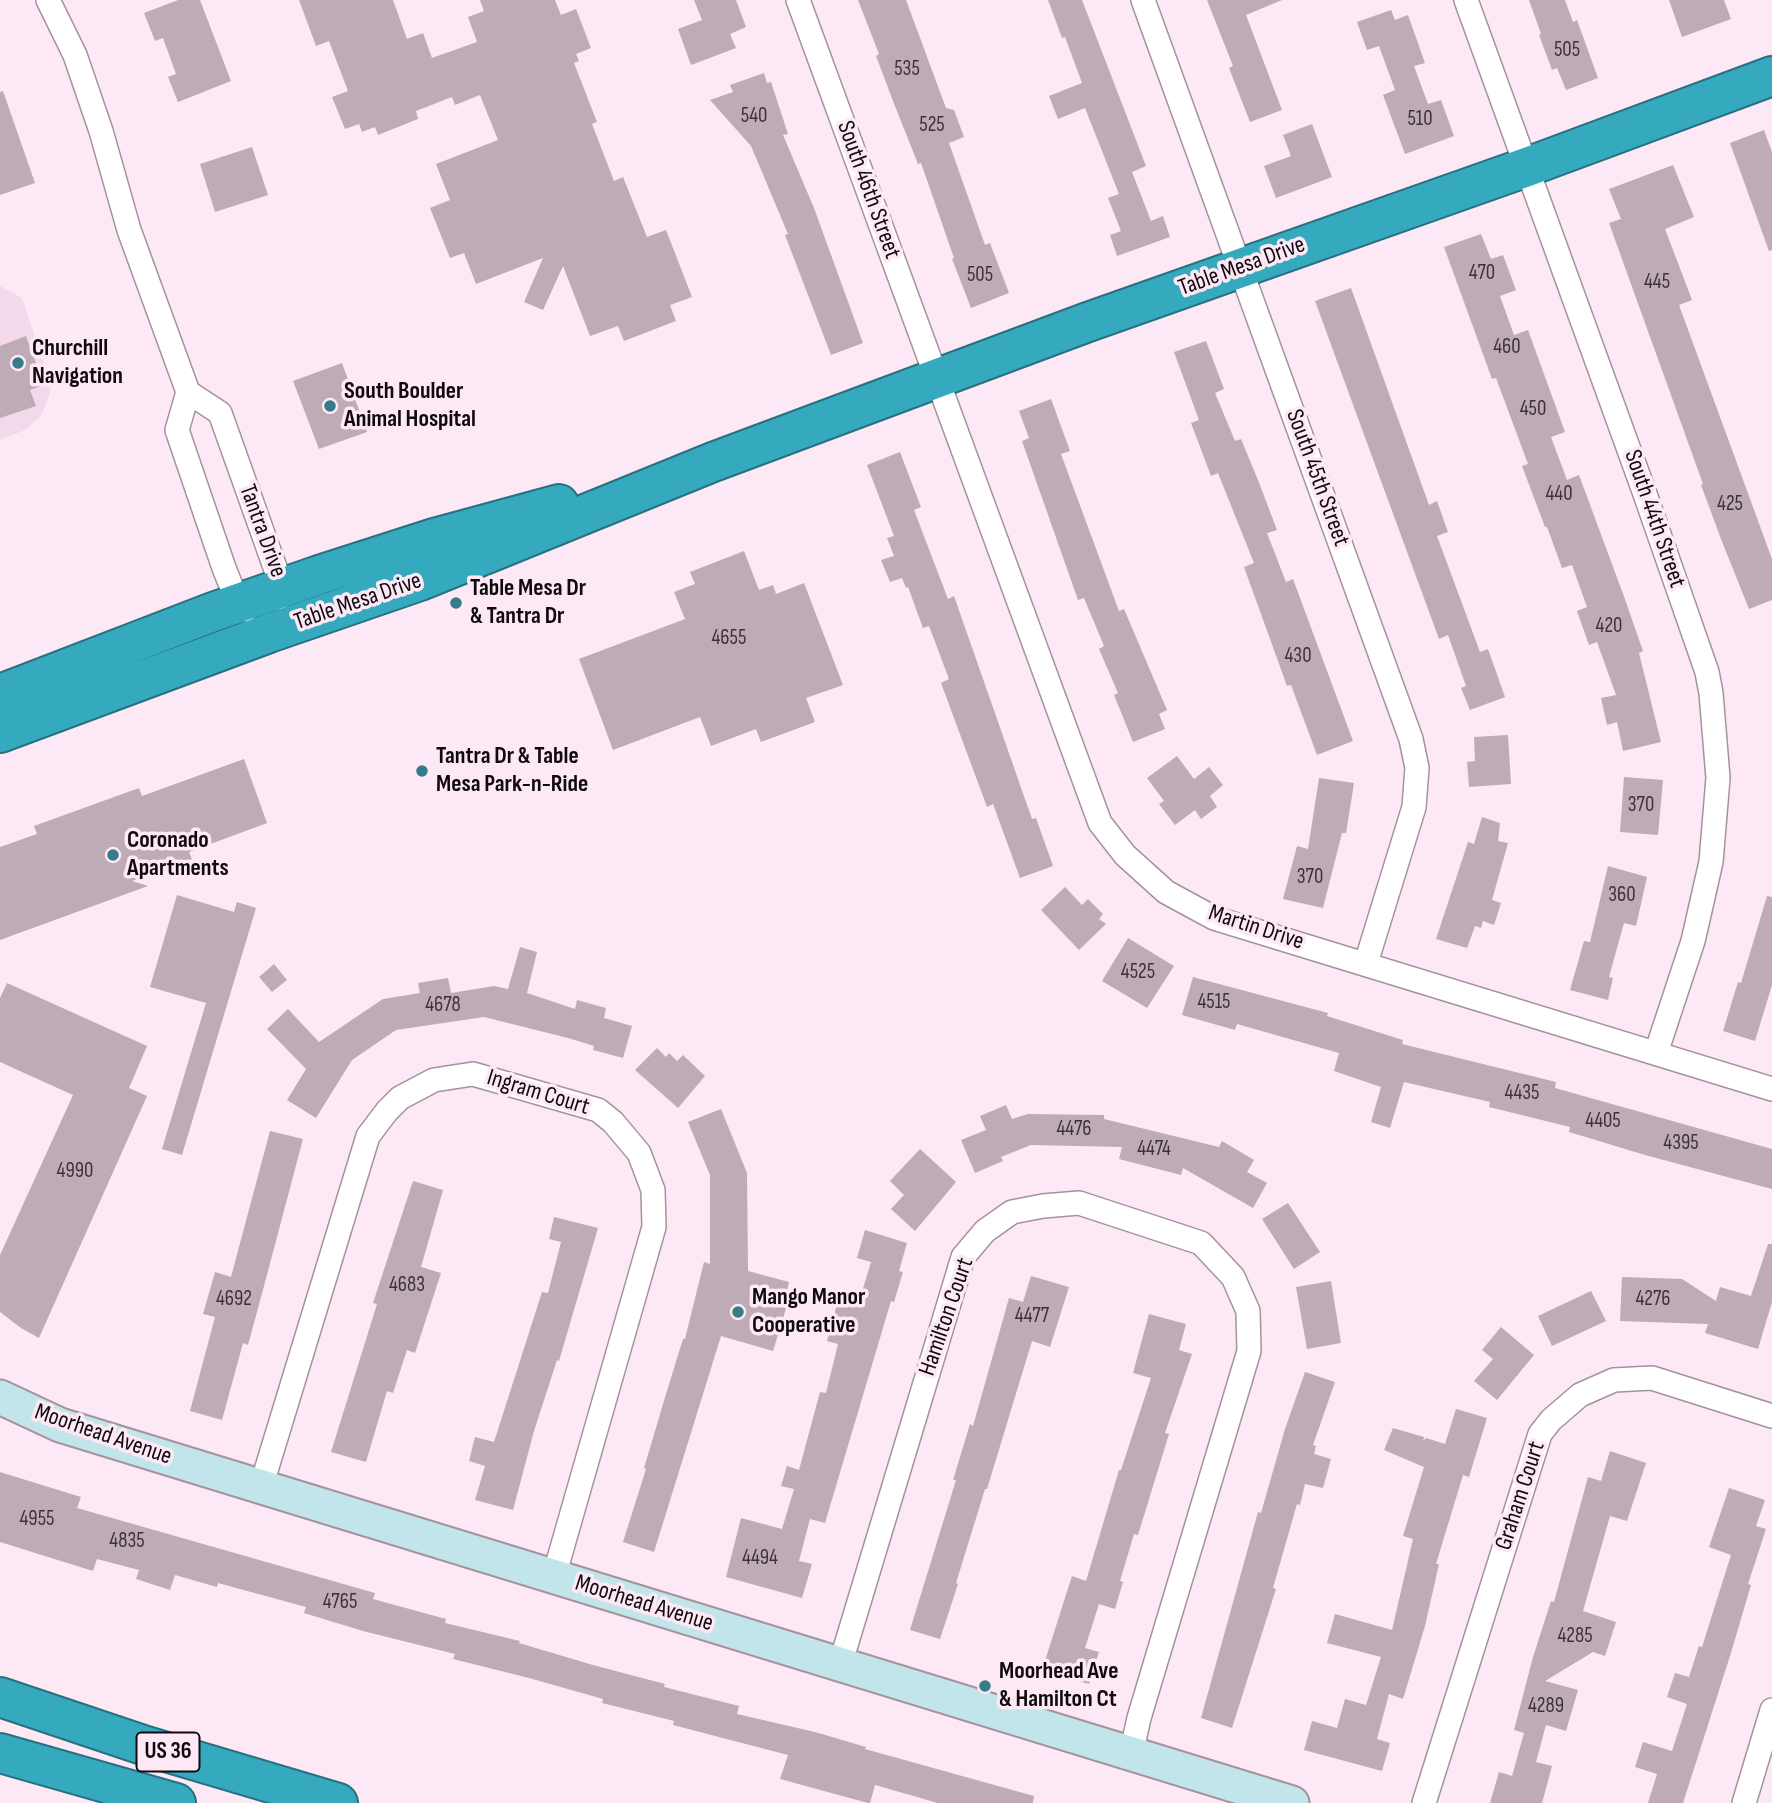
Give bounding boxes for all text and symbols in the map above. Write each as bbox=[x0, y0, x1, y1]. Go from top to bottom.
house number: 505 bbox=[1554, 38, 1580, 64]
house number: 535 bbox=[894, 57, 920, 83]
house number: 540 bbox=[741, 104, 767, 130]
house number: 510 bbox=[1407, 107, 1433, 133]
house number: 525 bbox=[919, 113, 945, 139]
street label: South 46th Street bbox=[830, 117, 906, 263]
street label: Table Mesa Drive bbox=[1175, 231, 1309, 303]
house number: 470 bbox=[1469, 261, 1495, 287]
house number: 505 bbox=[967, 263, 993, 289]
house number: 445 bbox=[1644, 270, 1670, 296]
place label: Churchill Navigation bbox=[32, 335, 123, 391]
house number: 460 bbox=[1493, 335, 1521, 361]
marker: Churchill Navigation bbox=[10, 355, 26, 371]
place label: South Boulder Animal Hospital bbox=[344, 378, 476, 434]
house number: 450 bbox=[1520, 397, 1546, 423]
marker: South Boulder Animal Hospital bbox=[322, 398, 338, 414]
street label: South 45th Street bbox=[1279, 406, 1355, 550]
street label: South 44th Street bbox=[1617, 446, 1691, 592]
street label: Tantra Drive bbox=[232, 481, 292, 581]
house number: 440 bbox=[1545, 482, 1573, 508]
house number: 425 bbox=[1717, 492, 1743, 518]
street label: Table Mesa Drive bbox=[291, 567, 425, 637]
place label: Table Mesa Dr & Tantra Dr bbox=[470, 575, 586, 631]
marker: Table Mesa Dr & Tantra Dr bbox=[448, 595, 464, 611]
house number: 420 bbox=[1596, 614, 1622, 640]
house number: 4655 bbox=[712, 626, 746, 652]
house number: 430 bbox=[1284, 644, 1312, 670]
place label: Tantra Dr & Table Mesa Park-n-Ride bbox=[436, 743, 588, 799]
marker: Tantra Dr & Table Mesa Park-n-Ride bbox=[414, 763, 430, 779]
house number: 370 bbox=[1628, 793, 1654, 819]
place label: Coronado Apartments bbox=[127, 827, 229, 883]
marker: Coronado Apartments bbox=[105, 847, 121, 863]
house number: 370 bbox=[1297, 865, 1323, 891]
house number: 360 bbox=[1608, 883, 1636, 909]
street label: Martin Drive bbox=[1205, 899, 1307, 957]
house number: 4525 bbox=[1121, 960, 1155, 986]
house number: 4515 bbox=[1197, 990, 1231, 1016]
house number: 4678 bbox=[425, 993, 461, 1019]
street label: Ingram Court bbox=[483, 1064, 593, 1122]
house number: 4435 bbox=[1505, 1081, 1539, 1107]
house number: 4405 bbox=[1585, 1109, 1621, 1135]
house number: 4476 bbox=[1056, 1117, 1092, 1143]
house number: 4395 bbox=[1663, 1131, 1699, 1157]
house number: 4474 bbox=[1137, 1137, 1171, 1163]
house number: 4990 bbox=[57, 1159, 93, 1185]
street label: Hamilton Court bbox=[913, 1254, 981, 1380]
house number: 4683 bbox=[389, 1273, 425, 1299]
place label: Mango Manor Cooperative bbox=[752, 1284, 865, 1340]
house number: 4692 bbox=[216, 1287, 252, 1313]
house number: 4276 bbox=[1635, 1287, 1671, 1313]
marker: Mango Manor Cooperative bbox=[730, 1304, 746, 1320]
house number: 4477 bbox=[1015, 1304, 1049, 1330]
street label: Moorhead Avenue bbox=[31, 1398, 175, 1472]
street label: Graham Court bbox=[1490, 1438, 1552, 1554]
house number: 4955 bbox=[20, 1507, 54, 1533]
house number: 4835 bbox=[109, 1529, 145, 1555]
house number: 4494 bbox=[742, 1546, 778, 1572]
street label: Moorhead Avenue bbox=[572, 1569, 716, 1639]
house number: 4765 bbox=[323, 1590, 357, 1616]
house number: 4285 bbox=[1557, 1624, 1593, 1650]
place label: Moorhead Ave & Hamilton Ct bbox=[999, 1658, 1118, 1714]
marker: Moorhead Ave & Hamilton Ct bbox=[977, 1678, 993, 1694]
house number: 4289 bbox=[1528, 1694, 1564, 1720]
road number: US 36 bbox=[136, 1732, 200, 1772]

